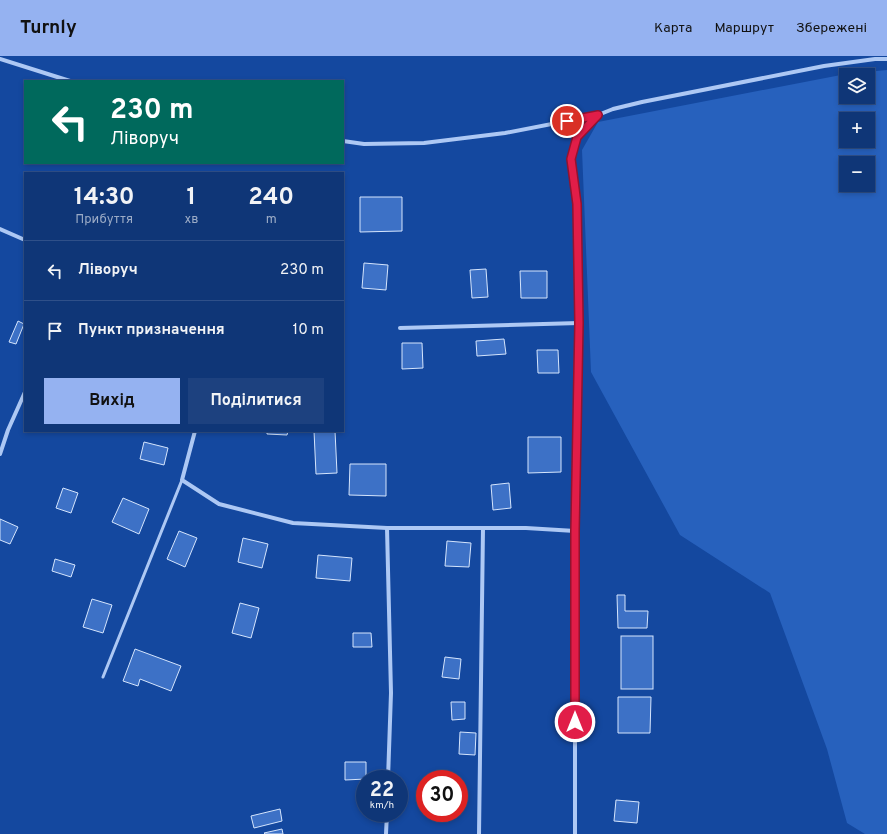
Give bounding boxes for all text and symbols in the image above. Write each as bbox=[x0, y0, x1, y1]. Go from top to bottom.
text: Turnly bbox=[20, 16, 77, 40]
text: Карта bbox=[654, 20, 692, 37]
text: Маршрут bbox=[714, 20, 774, 37]
text: Збережені bbox=[796, 20, 867, 37]
map controls bbox=[839, 68, 875, 192]
button: layers bbox=[839, 68, 875, 104]
text: 230 m bbox=[110, 93, 193, 129]
icon: left bbox=[44, 96, 96, 148]
pin bbox=[550, 104, 584, 138]
icon: arrive bbox=[556, 110, 578, 132]
button: + bbox=[839, 112, 875, 148]
text: Ліворуч bbox=[110, 128, 179, 151]
button: − bbox=[839, 156, 875, 192]
text: 14:30 bbox=[74, 183, 135, 213]
text: 1 bbox=[187, 183, 196, 213]
text: 240 bbox=[248, 183, 294, 213]
text: Прибуття bbox=[75, 212, 133, 228]
text: хв bbox=[184, 212, 198, 228]
text: m bbox=[266, 212, 277, 228]
icon: left bbox=[44, 260, 66, 282]
text: Ліворуч bbox=[78, 261, 138, 280]
text: 230 m bbox=[280, 261, 324, 280]
icon: arrive bbox=[44, 320, 66, 342]
text: Пункт призначення bbox=[78, 321, 225, 340]
text: 10 m bbox=[293, 321, 324, 340]
button: Вихід bbox=[44, 378, 180, 424]
button: Поділитися bbox=[188, 378, 324, 424]
position arrow bbox=[554, 701, 596, 743]
speed limit sign: 30 bbox=[416, 770, 468, 822]
text: 22 bbox=[370, 778, 394, 804]
text: km/h bbox=[370, 799, 394, 812]

